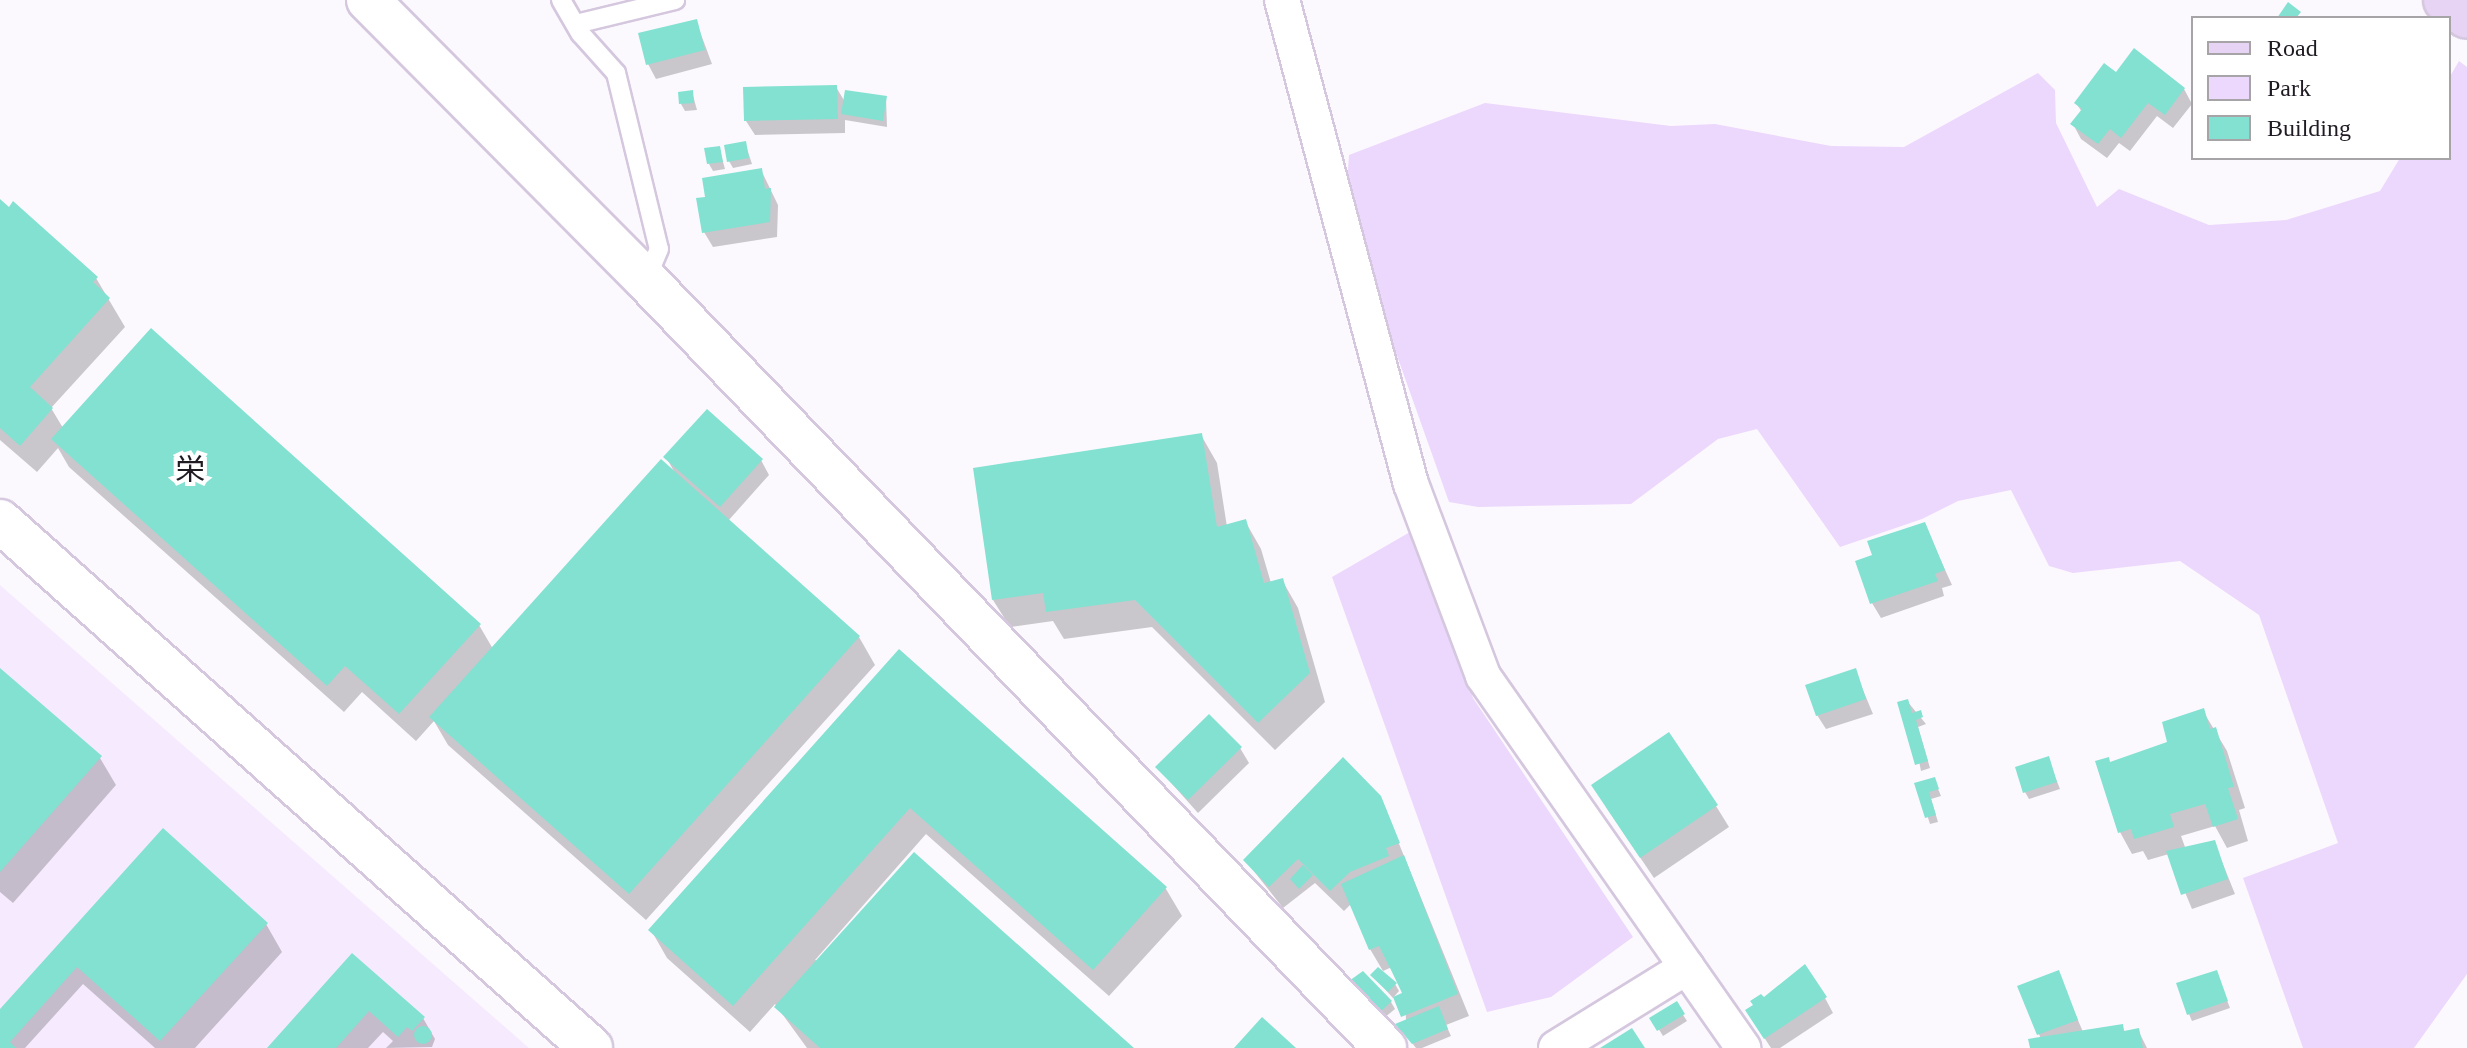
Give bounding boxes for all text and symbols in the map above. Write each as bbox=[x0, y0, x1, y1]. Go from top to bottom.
legend bbox=[2191, 16, 2451, 160]
text: Road bbox=[2267, 35, 2318, 61]
text: Park bbox=[2267, 75, 2311, 101]
text: Building bbox=[2267, 115, 2351, 141]
district label: 栄 bbox=[175, 452, 205, 488]

